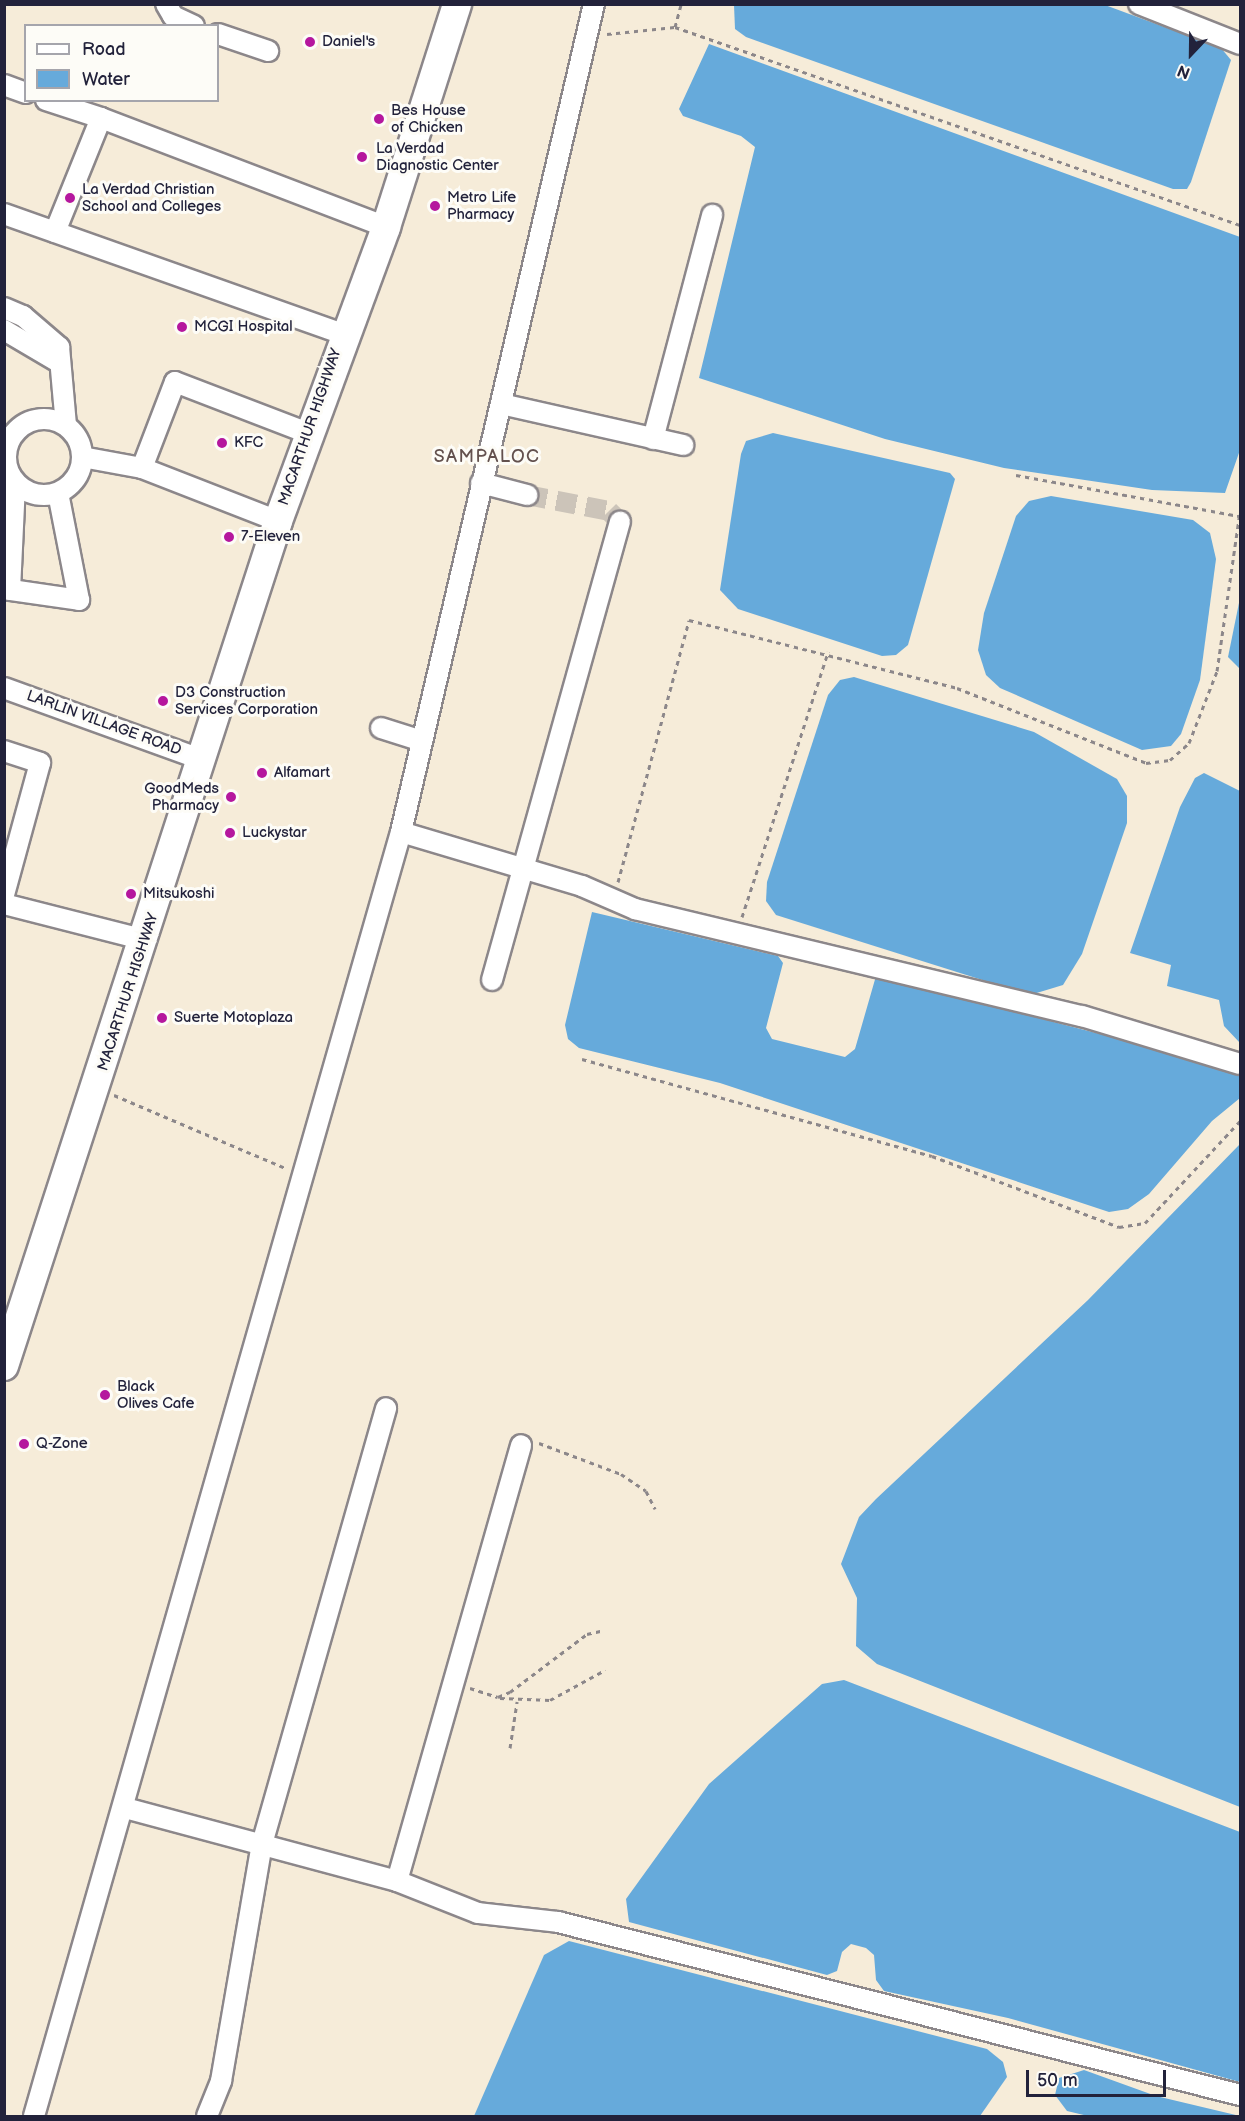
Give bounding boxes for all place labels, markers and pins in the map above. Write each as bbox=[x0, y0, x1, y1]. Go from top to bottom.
place label: Daniel's bbox=[322, 33, 375, 51]
marker: Daniel's bbox=[303, 35, 317, 49]
place label: Bes House of Chicken bbox=[391, 101, 466, 136]
marker: Bes House of Chicken bbox=[372, 112, 386, 126]
place label: La Verdad Diagnostic Center bbox=[376, 139, 499, 174]
marker: La Verdad Diagnostic Center bbox=[353, 148, 371, 166]
place label: La Verdad Christian School and Colleges bbox=[82, 180, 221, 215]
place label: Metro Life Pharmacy bbox=[447, 188, 516, 223]
marker: La Verdad Christian School and Colleges bbox=[63, 191, 77, 205]
marker: Metro Life Pharmacy bbox=[428, 199, 442, 213]
place label: MCGI Hospital bbox=[194, 318, 293, 336]
marker: MCGI Hospital bbox=[175, 320, 189, 334]
place label: KFC bbox=[234, 434, 263, 452]
marker: KFC bbox=[215, 436, 229, 450]
place label: 7-Eleven bbox=[241, 528, 300, 546]
marker: 7-Eleven bbox=[222, 530, 236, 544]
place label: D3 Construction Services Corporation bbox=[175, 683, 318, 718]
marker: D3 Construction Services Corporation bbox=[156, 694, 170, 708]
place label: Alfamart bbox=[274, 764, 330, 782]
marker: Alfamart bbox=[255, 766, 269, 780]
place label: GoodMeds Pharmacy bbox=[144, 779, 219, 814]
marker: GoodMeds Pharmacy bbox=[224, 790, 238, 804]
place label: Luckystar bbox=[242, 824, 307, 842]
marker: Luckystar bbox=[223, 826, 237, 840]
place label: Mitsukoshi bbox=[143, 885, 215, 903]
marker: Mitsukoshi bbox=[124, 887, 138, 901]
place label: Suerte Motoplaza bbox=[174, 1009, 293, 1027]
marker: Suerte Motoplaza bbox=[155, 1011, 169, 1025]
place label: Black Olives Cafe bbox=[117, 1377, 194, 1412]
marker: Black Olives Cafe bbox=[98, 1388, 112, 1402]
place label: Q-Zone bbox=[36, 1435, 88, 1453]
marker: Q-Zone bbox=[17, 1437, 31, 1451]

